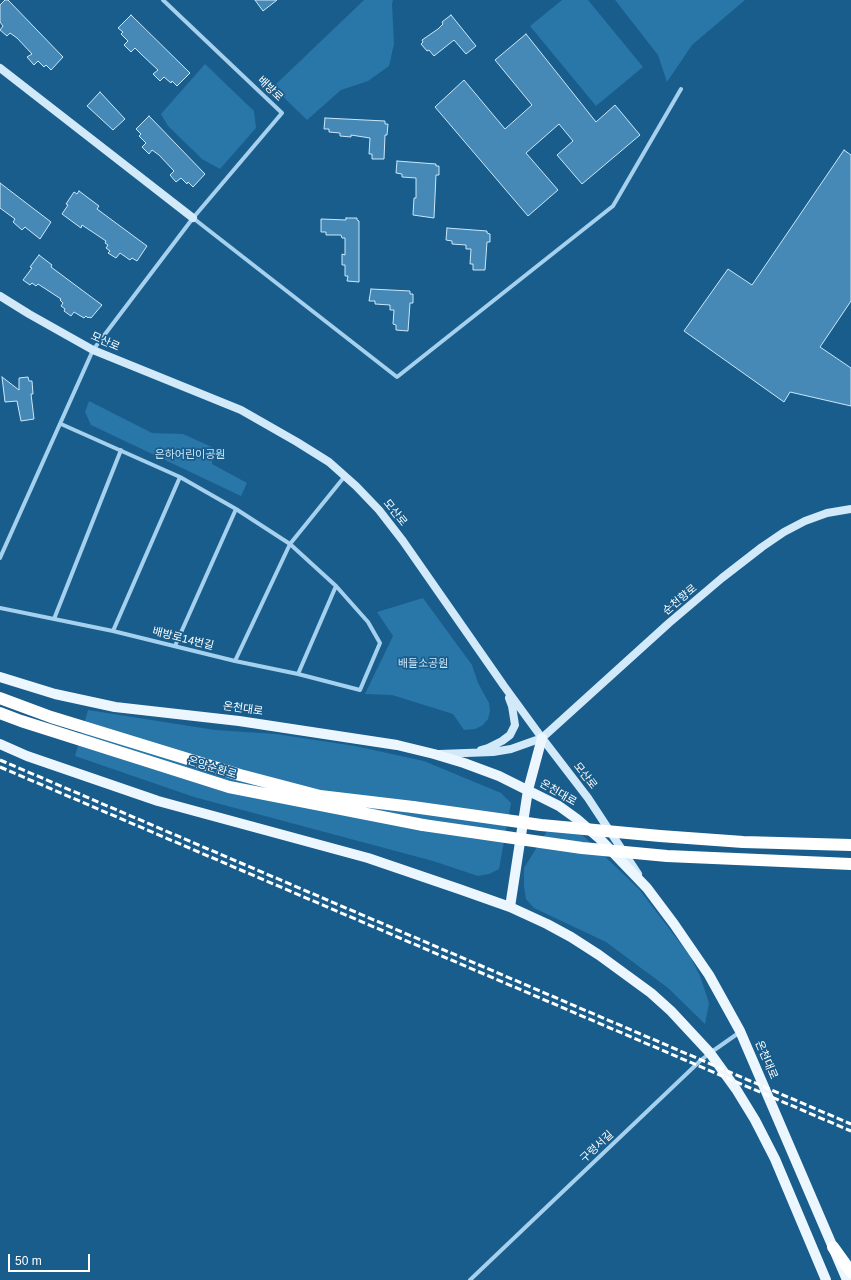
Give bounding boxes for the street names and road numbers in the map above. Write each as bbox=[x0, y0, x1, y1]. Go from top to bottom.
street label: 배방로 bbox=[254, 74, 286, 104]
street label: 모산로 bbox=[88, 330, 122, 354]
street label: 모산로 bbox=[380, 497, 410, 529]
street label: 순천향로 bbox=[660, 582, 700, 618]
street label: 배방로14번길 bbox=[151, 625, 215, 653]
street label: 온천대로 bbox=[222, 700, 264, 718]
street label: 온양순환로 bbox=[186, 754, 238, 782]
street label: 모산로 bbox=[570, 760, 600, 792]
street label: 온천대로 bbox=[537, 777, 579, 809]
street label: 온천대로 bbox=[752, 1039, 780, 1081]
street label: 구령서길 bbox=[578, 1128, 616, 1166]

